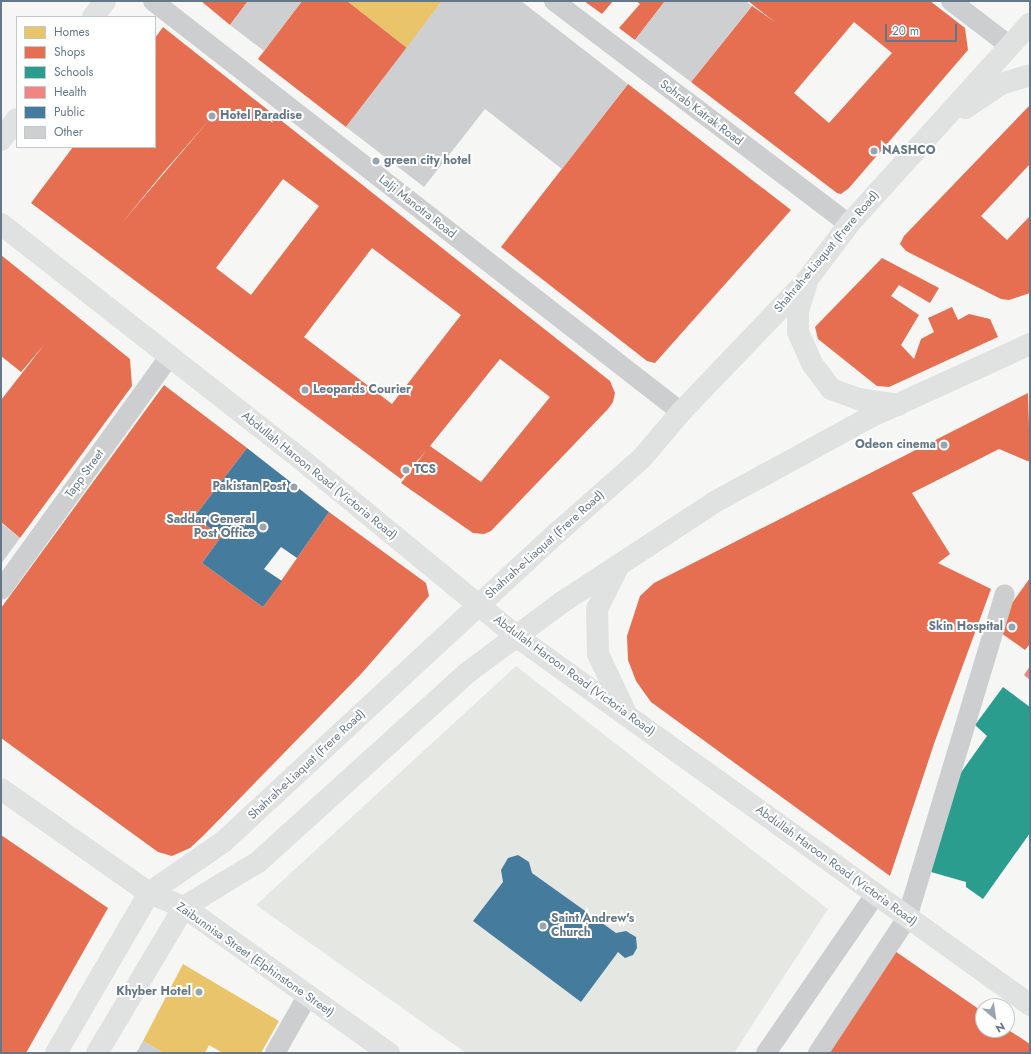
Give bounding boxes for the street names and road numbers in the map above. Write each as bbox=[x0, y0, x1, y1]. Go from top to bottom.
street label: Sohrab Katrak Road bbox=[657, 77, 745, 149]
street label: Lalji Manotra Road bbox=[375, 172, 459, 242]
street label: Shahrah-e-Liaquat (Frere Road) bbox=[772, 188, 882, 316]
street label: Abdullah Haroon Road (Victoria Road) bbox=[238, 409, 400, 543]
street label: Tapp Street bbox=[63, 447, 107, 501]
street label: Shahrah-e-Liaquat (Frere Road) bbox=[483, 488, 607, 602]
street label: Abdullah Haroon Road (Victoria Road) bbox=[490, 613, 658, 739]
street label: Shahrah-e-Liaquat (Frere Road) bbox=[245, 707, 369, 823]
street label: Abdullah Haroon Road (Victoria Road) bbox=[752, 803, 920, 929]
street label: Zaibunnisa Street (Elphinstone Street) bbox=[173, 900, 337, 1020]

